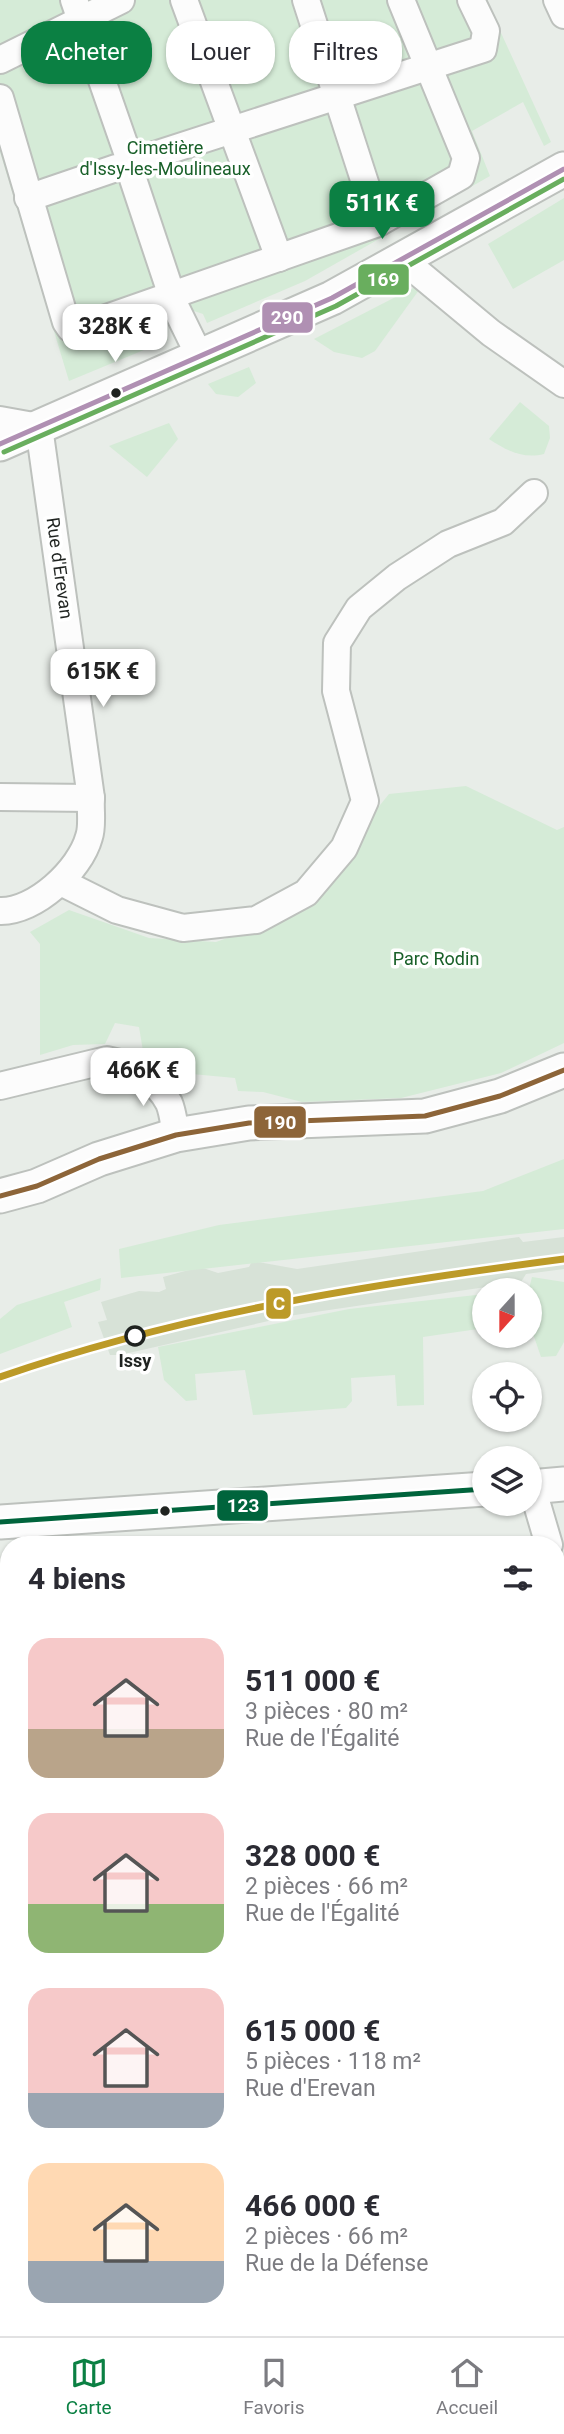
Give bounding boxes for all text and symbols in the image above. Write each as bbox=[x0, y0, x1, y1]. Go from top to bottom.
chip: Acheter bbox=[21, 21, 152, 84]
chip: Louer bbox=[166, 21, 275, 84]
chip: Filtres bbox=[289, 21, 402, 84]
park label: Cimetière d'Issy-les-Moulineaux bbox=[79, 137, 251, 179]
pin: 511K € bbox=[325, 182, 439, 241]
text: 511K € bbox=[345, 190, 419, 217]
line badge: 169 bbox=[357, 263, 410, 296]
text: 169 bbox=[367, 268, 399, 291]
line badge: 290 bbox=[261, 301, 314, 334]
pin: 328K € bbox=[58, 304, 172, 364]
text: 290 bbox=[271, 306, 303, 329]
text: 328K € bbox=[78, 313, 152, 340]
unlabelled marker bbox=[109, 386, 123, 400]
street label: Rue d'Erevan bbox=[42, 516, 78, 620]
pin: 615K € bbox=[46, 650, 160, 709]
text: 615K € bbox=[66, 658, 140, 685]
park label: Parc Rodin bbox=[393, 948, 479, 969]
pin: 466K € bbox=[86, 1048, 200, 1108]
text: 466K € bbox=[106, 1057, 180, 1084]
line badge: 190 bbox=[253, 1105, 307, 1139]
text: 190 bbox=[264, 1111, 296, 1134]
north arrow bbox=[472, 1278, 542, 1348]
map controls bbox=[472, 1278, 542, 1516]
line badge: C bbox=[265, 1287, 292, 1320]
text: C bbox=[273, 1292, 285, 1315]
marker: Issy bbox=[125, 1326, 145, 1346]
place label: Issy bbox=[119, 1350, 152, 1371]
button: locate bbox=[472, 1362, 542, 1432]
button: layers bbox=[472, 1446, 542, 1516]
line badge: 123 bbox=[216, 1489, 269, 1522]
text: 123 bbox=[227, 1494, 259, 1517]
unlabelled marker bbox=[158, 1504, 172, 1518]
icon: filters bbox=[499, 1559, 537, 1597]
text: 4 biens bbox=[28, 1561, 126, 1596]
text: 511 000 € bbox=[245, 1663, 380, 1698]
icon: home bbox=[84, 1666, 168, 1750]
text: 3 pièces · 80 m² bbox=[245, 1698, 408, 1725]
text: Rue de l'Égalité bbox=[245, 1725, 399, 1752]
text: 328 000 € bbox=[245, 1838, 380, 1873]
icon: home bbox=[84, 1841, 168, 1925]
text: 2 pièces · 66 m² bbox=[245, 1873, 408, 1900]
text: Rue de l'Égalité bbox=[245, 1900, 399, 1927]
text: 615 000 € bbox=[245, 2013, 380, 2048]
icon: home bbox=[84, 2016, 168, 2100]
text: 5 pièces · 118 m² bbox=[245, 2048, 421, 2075]
text: Rue d'Erevan bbox=[245, 2075, 376, 2102]
text: 466 000 € bbox=[245, 2188, 380, 2223]
icon: home bbox=[84, 2191, 168, 2275]
text: 2 pièces · 66 m² bbox=[245, 2223, 408, 2250]
text: Rue de la Défense bbox=[245, 2250, 428, 2277]
tab: Carte bbox=[66, 2354, 112, 2419]
tab: Favoris bbox=[243, 2354, 304, 2419]
tab: Accueil bbox=[436, 2354, 498, 2419]

